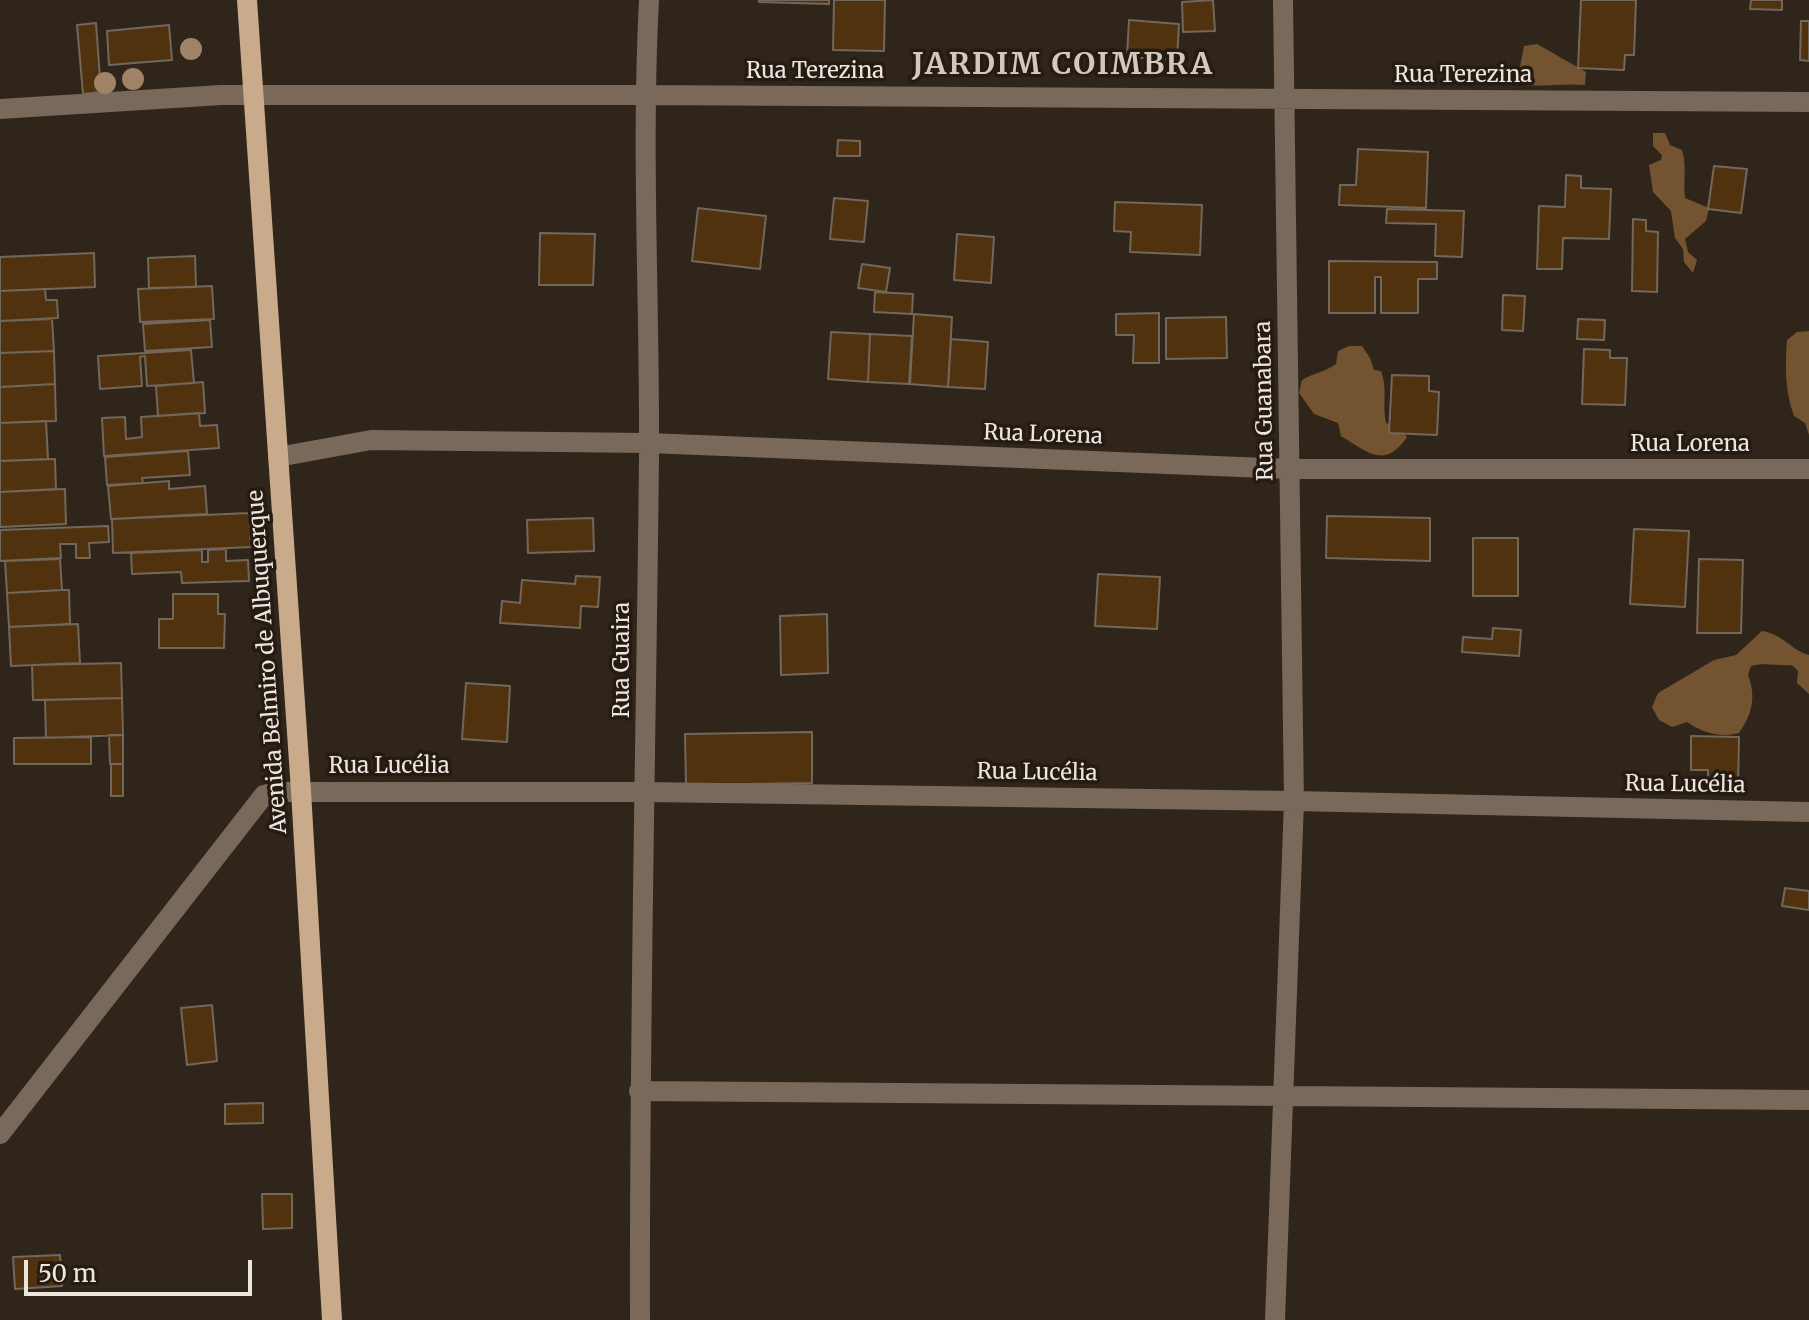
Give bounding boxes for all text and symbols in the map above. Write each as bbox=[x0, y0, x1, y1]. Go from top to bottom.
district label: JARDIM COIMBRA bbox=[912, 48, 1214, 84]
street label: Rua Terezina bbox=[746, 59, 884, 85]
street label: Rua Terezina bbox=[1394, 63, 1532, 89]
street label: Rua Guanabara bbox=[1250, 321, 1280, 481]
street label: Rua Lorena bbox=[983, 420, 1103, 450]
street label: Rua Lorena bbox=[1630, 432, 1750, 458]
street label: Avenida Belmiro de Albuquerque bbox=[243, 489, 293, 835]
street label: Rua Guaira bbox=[610, 602, 636, 718]
street label: Rua Lucélia bbox=[329, 754, 449, 780]
street label: Rua Lucélia bbox=[976, 759, 1098, 787]
street label: Rua Lucélia bbox=[1624, 771, 1746, 799]
scale bar bbox=[28, 1244, 256, 1294]
text: 50 m bbox=[38, 1258, 97, 1289]

